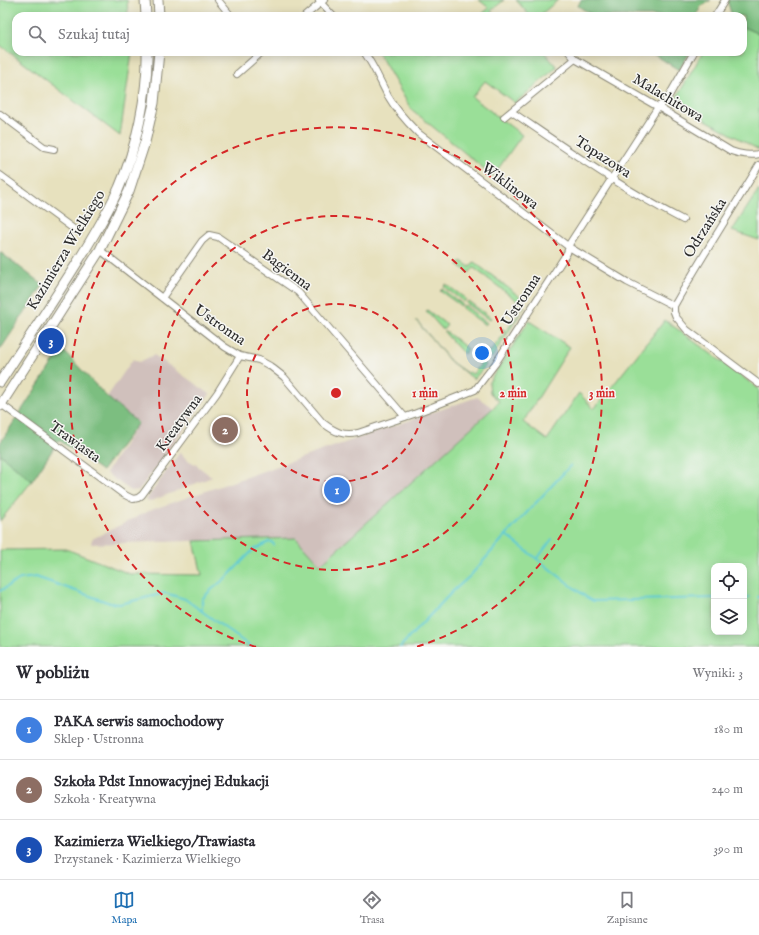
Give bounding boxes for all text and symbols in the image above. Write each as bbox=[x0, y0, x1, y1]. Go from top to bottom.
search box bbox=[12, 12, 747, 56]
icon: search bbox=[26, 23, 48, 45]
text: Szukaj tutaj bbox=[58, 25, 130, 44]
street label: Malachitowa bbox=[629, 70, 707, 127]
street label: Topazowa bbox=[571, 132, 635, 183]
street label: Wiklinowa bbox=[478, 158, 543, 214]
street label: Kazimierza Wielkiego bbox=[23, 186, 109, 314]
street label: Odrzańska bbox=[679, 194, 731, 262]
street label: Bagienna bbox=[258, 245, 316, 295]
street label: Ustronna bbox=[497, 270, 545, 330]
street label: Ustronna bbox=[190, 300, 250, 350]
pin: 3 bbox=[38, 326, 64, 356]
your location bbox=[472, 343, 492, 363]
centre of rings bbox=[329, 386, 343, 400]
text: 1 min bbox=[412, 386, 439, 401]
text: 2 min bbox=[499, 386, 527, 401]
text: 3 min bbox=[589, 386, 616, 401]
street label: Kreatywna bbox=[152, 390, 207, 456]
pin: 2 bbox=[212, 415, 238, 445]
street label: Trawiasta bbox=[46, 417, 105, 467]
pin: 1 bbox=[324, 475, 350, 505]
map controls bbox=[711, 563, 747, 635]
button: locate bbox=[711, 563, 747, 599]
button: layers bbox=[711, 599, 747, 635]
text: W pobliżu bbox=[16, 663, 89, 684]
text: Wyniki: 3 bbox=[692, 665, 743, 682]
text: PAKA serwis samochodowy bbox=[54, 712, 224, 731]
text: 1 bbox=[27, 721, 31, 738]
text: 180 m bbox=[714, 721, 743, 738]
text: Sklep · Ustronna bbox=[54, 731, 144, 748]
text: Szkoła Pdst Innowacyjnej Edukacji bbox=[54, 772, 269, 791]
text: 2 bbox=[26, 781, 32, 798]
text: 240 m bbox=[711, 781, 743, 798]
text: Szkoła · Kreatywna bbox=[54, 791, 156, 808]
text: Kazimierza Wielkiego/Trawiasta bbox=[54, 832, 255, 851]
text: 3 bbox=[27, 841, 31, 858]
text: 390 m bbox=[713, 841, 743, 858]
text: Przystanek · Kazimierza Wielkiego bbox=[54, 851, 241, 868]
tab: Mapa bbox=[111, 889, 137, 927]
tab: Trasa bbox=[360, 889, 384, 927]
tab: Zapisane bbox=[607, 889, 648, 927]

